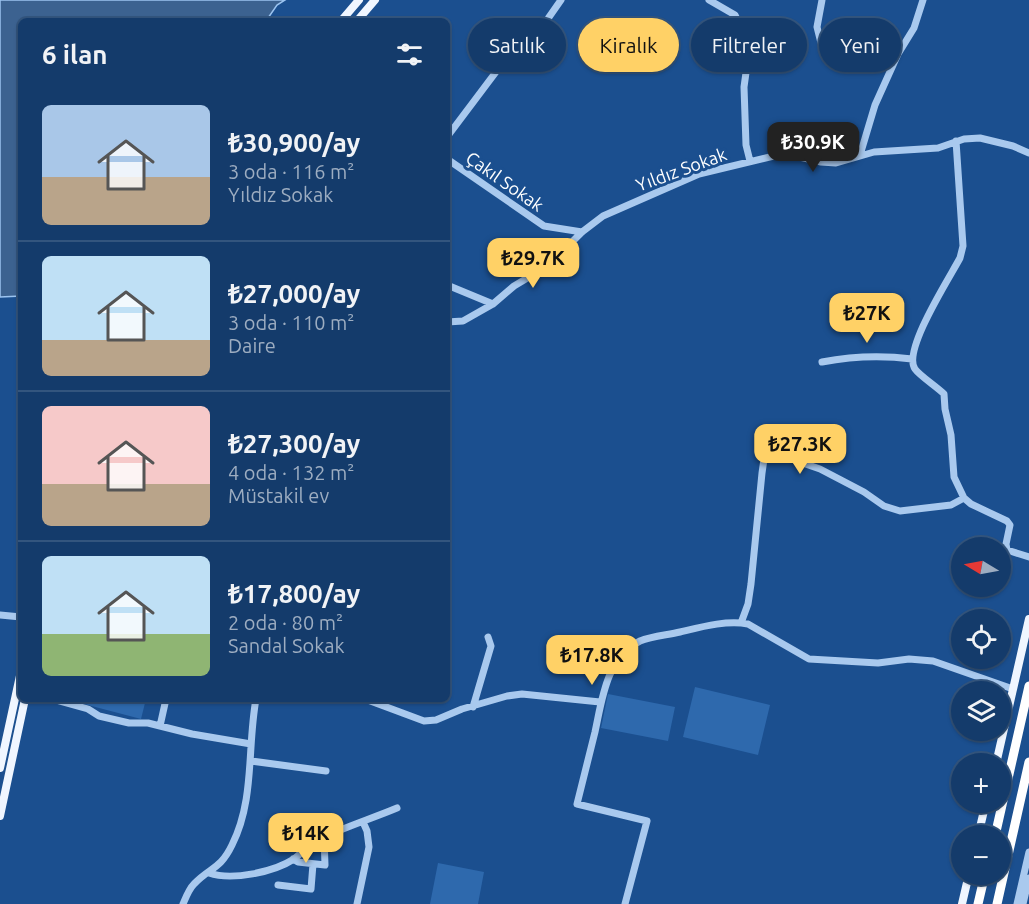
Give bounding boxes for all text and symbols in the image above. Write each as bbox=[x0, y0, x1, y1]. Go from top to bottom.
chip: Satılık bbox=[468, 18, 566, 72]
chip: Kiralık bbox=[578, 18, 679, 72]
chip: Filtreler bbox=[691, 18, 807, 72]
chip: Yeni bbox=[819, 18, 901, 72]
icon: filters bbox=[393, 38, 426, 71]
text: 6 ilan bbox=[42, 40, 108, 69]
pin: ₺30.9K bbox=[764, 122, 862, 173]
text: ₺30,900/ay bbox=[228, 128, 360, 157]
icon: home bbox=[90, 129, 162, 201]
text: ₺30.9K bbox=[781, 130, 845, 153]
street label: Yıldız Sokak bbox=[633, 143, 729, 195]
street label: Çakıl Sokak bbox=[462, 147, 548, 215]
text: 3 oda · 116 m² bbox=[228, 160, 354, 183]
text: Yıldız Sokak bbox=[228, 183, 333, 206]
pin: ₺29.7K bbox=[484, 238, 582, 289]
text: ₺29.7K bbox=[501, 246, 565, 269]
text: ₺27,000/ay bbox=[228, 279, 360, 308]
icon: home bbox=[90, 280, 162, 352]
pin: ₺27K bbox=[831, 293, 903, 344]
text: ₺27K bbox=[843, 301, 891, 324]
text: 3 oda · 110 m² bbox=[228, 311, 354, 334]
text: Daire bbox=[228, 334, 276, 357]
pin: ₺27.3K bbox=[751, 424, 849, 475]
text: ₺27,300/ay bbox=[228, 429, 360, 458]
icon: home bbox=[90, 430, 162, 502]
text: ₺27.3K bbox=[768, 432, 832, 455]
text: 4 oda · 132 m² bbox=[228, 461, 354, 484]
text: Müstakil ev bbox=[228, 484, 329, 507]
north arrow bbox=[951, 537, 1011, 597]
map controls bbox=[951, 537, 1011, 885]
text: ₺17,800/ay bbox=[228, 579, 360, 608]
icon: home bbox=[90, 580, 162, 652]
button: locate bbox=[951, 609, 1011, 669]
text: 2 oda · 80 m² bbox=[228, 611, 343, 634]
text: Sandal Sokak bbox=[228, 634, 345, 657]
pin: ₺17.8K bbox=[543, 635, 641, 686]
text: ₺17.8K bbox=[560, 643, 624, 666]
button: layers bbox=[951, 681, 1011, 741]
button: + bbox=[951, 753, 1011, 813]
pin: ₺14K bbox=[270, 813, 342, 864]
text: ₺14K bbox=[282, 821, 330, 844]
button: − bbox=[951, 825, 1011, 885]

